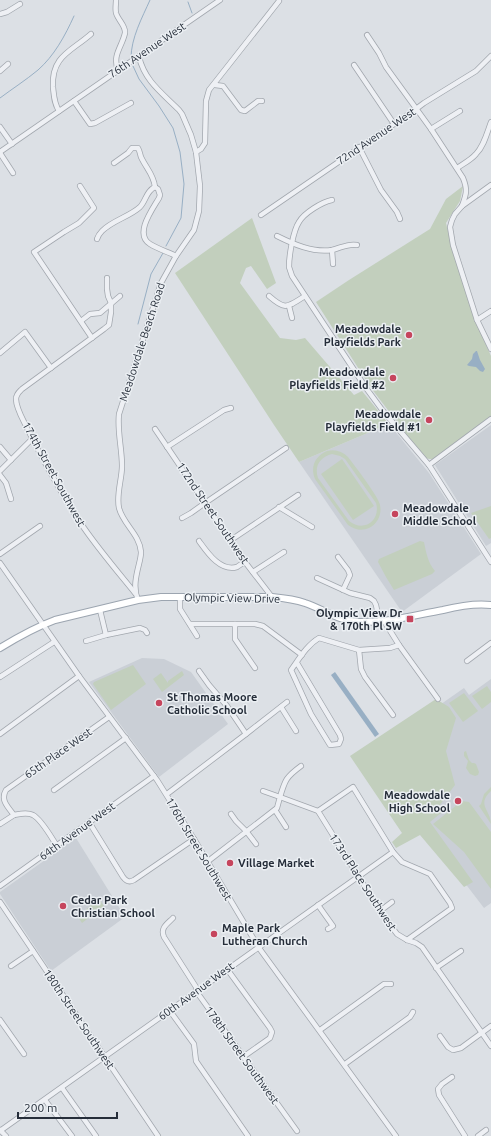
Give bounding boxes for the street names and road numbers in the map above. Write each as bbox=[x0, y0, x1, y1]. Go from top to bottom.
street label: 76th Avenue West bbox=[106, 19, 188, 80]
street label: 72nd Avenue West bbox=[334, 105, 418, 167]
street label: Meadowdale Beach Road bbox=[117, 281, 167, 403]
street label: 174th Street Southwest bbox=[20, 420, 88, 529]
street label: 172nd Street Southwest bbox=[175, 460, 252, 567]
street label: Olympic View Drive bbox=[184, 591, 280, 605]
street label: 65th Place West bbox=[22, 725, 95, 781]
street label: 176th Street Southwest bbox=[164, 795, 235, 903]
street label: 64th Avenue West bbox=[37, 799, 118, 862]
street label: 173rd Place Southwest bbox=[327, 831, 399, 933]
street label: 60th Avenue West bbox=[156, 959, 237, 1022]
street label: 180th Street Southwest bbox=[41, 967, 117, 1072]
street label: 178th Street Southwest bbox=[203, 1004, 282, 1107]

